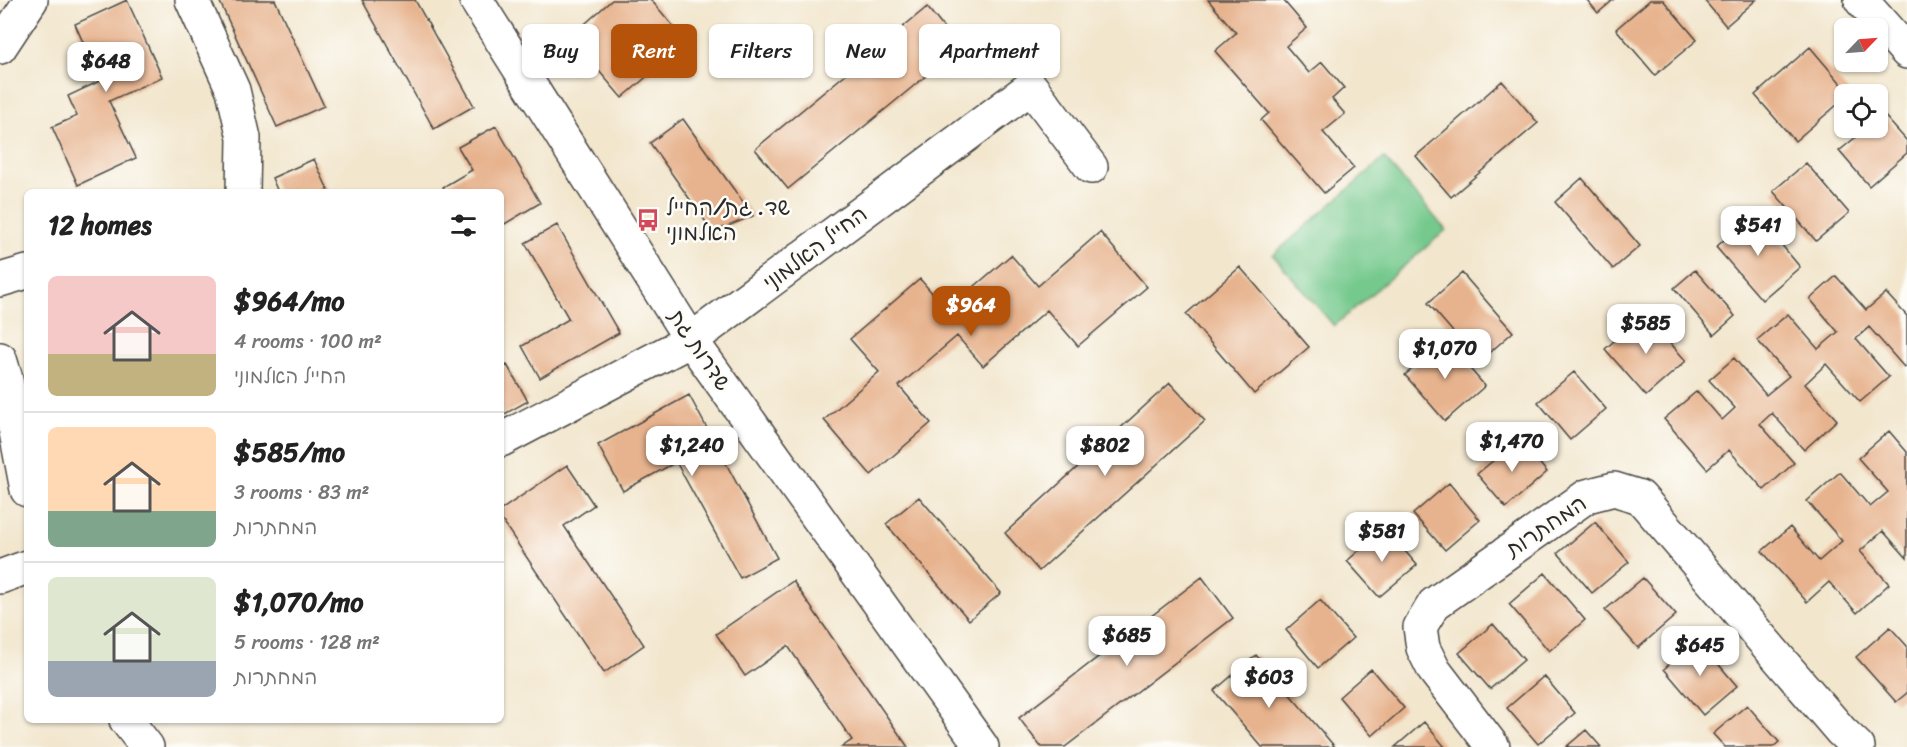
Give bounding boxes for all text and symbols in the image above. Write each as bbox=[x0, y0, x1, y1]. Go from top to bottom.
north arrow bbox=[1834, 18, 1888, 72]
map controls bbox=[1834, 18, 1888, 138]
chip: Buy bbox=[522, 24, 599, 78]
chip: Rent bbox=[611, 24, 697, 78]
chip: Filters bbox=[709, 24, 813, 78]
chip: New bbox=[825, 24, 907, 78]
chip: Apartment bbox=[919, 24, 1060, 78]
pin: $648 bbox=[70, 42, 142, 93]
text: $648 bbox=[81, 44, 131, 79]
button: locate bbox=[1834, 84, 1888, 138]
place label: שד. גת/החייל האלמוני bbox=[666, 188, 791, 252]
street label: החייל האלמוני bbox=[754, 195, 876, 301]
text: 12 homes bbox=[48, 202, 152, 248]
pin: $541 bbox=[1722, 206, 1794, 257]
bus stop icon: שד. גת/החייל האלמוני bbox=[635, 207, 661, 233]
text: $541 bbox=[1735, 208, 1781, 243]
icon: filters bbox=[447, 209, 480, 242]
text: $964/mo bbox=[234, 278, 345, 324]
pin: $964 bbox=[935, 286, 1007, 337]
text: $964 bbox=[946, 288, 996, 323]
icon: home bbox=[96, 300, 168, 372]
street label: שדרות גת bbox=[657, 300, 742, 399]
pin: $585 bbox=[1610, 304, 1682, 355]
text: $585 bbox=[1621, 306, 1671, 341]
text: 4 rooms · 100 m² bbox=[234, 324, 382, 359]
pin: $1,070 bbox=[1396, 329, 1494, 380]
text: $1,070 bbox=[1413, 331, 1477, 366]
text: החייל האלמוני bbox=[234, 359, 346, 394]
pin: $1,470 bbox=[1463, 422, 1561, 473]
text: $1,470 bbox=[1480, 424, 1544, 459]
pin: $1,240 bbox=[643, 426, 741, 477]
pin: $802 bbox=[1069, 426, 1141, 477]
text: $1,240 bbox=[660, 428, 724, 463]
text: $802 bbox=[1080, 428, 1130, 463]
text: $585/mo bbox=[234, 429, 345, 475]
icon: home bbox=[96, 451, 168, 523]
text: 3 rooms · 83 m² bbox=[234, 475, 369, 510]
street label: המחתרות bbox=[1495, 484, 1595, 569]
text: המחתרות bbox=[234, 510, 317, 545]
pin: $581 bbox=[1346, 512, 1418, 563]
text: $581 bbox=[1359, 514, 1405, 549]
text: $1,070/mo bbox=[234, 579, 363, 625]
icon: home bbox=[96, 601, 168, 673]
pin: $685 bbox=[1091, 616, 1163, 667]
text: $685 bbox=[1102, 618, 1152, 653]
text: 5 rooms · 128 m² bbox=[234, 625, 380, 660]
pin: $645 bbox=[1664, 626, 1736, 677]
text: $645 bbox=[1675, 628, 1725, 663]
pin: $603 bbox=[1233, 658, 1305, 709]
text: המחתרות bbox=[234, 660, 317, 695]
text: $603 bbox=[1245, 660, 1293, 695]

